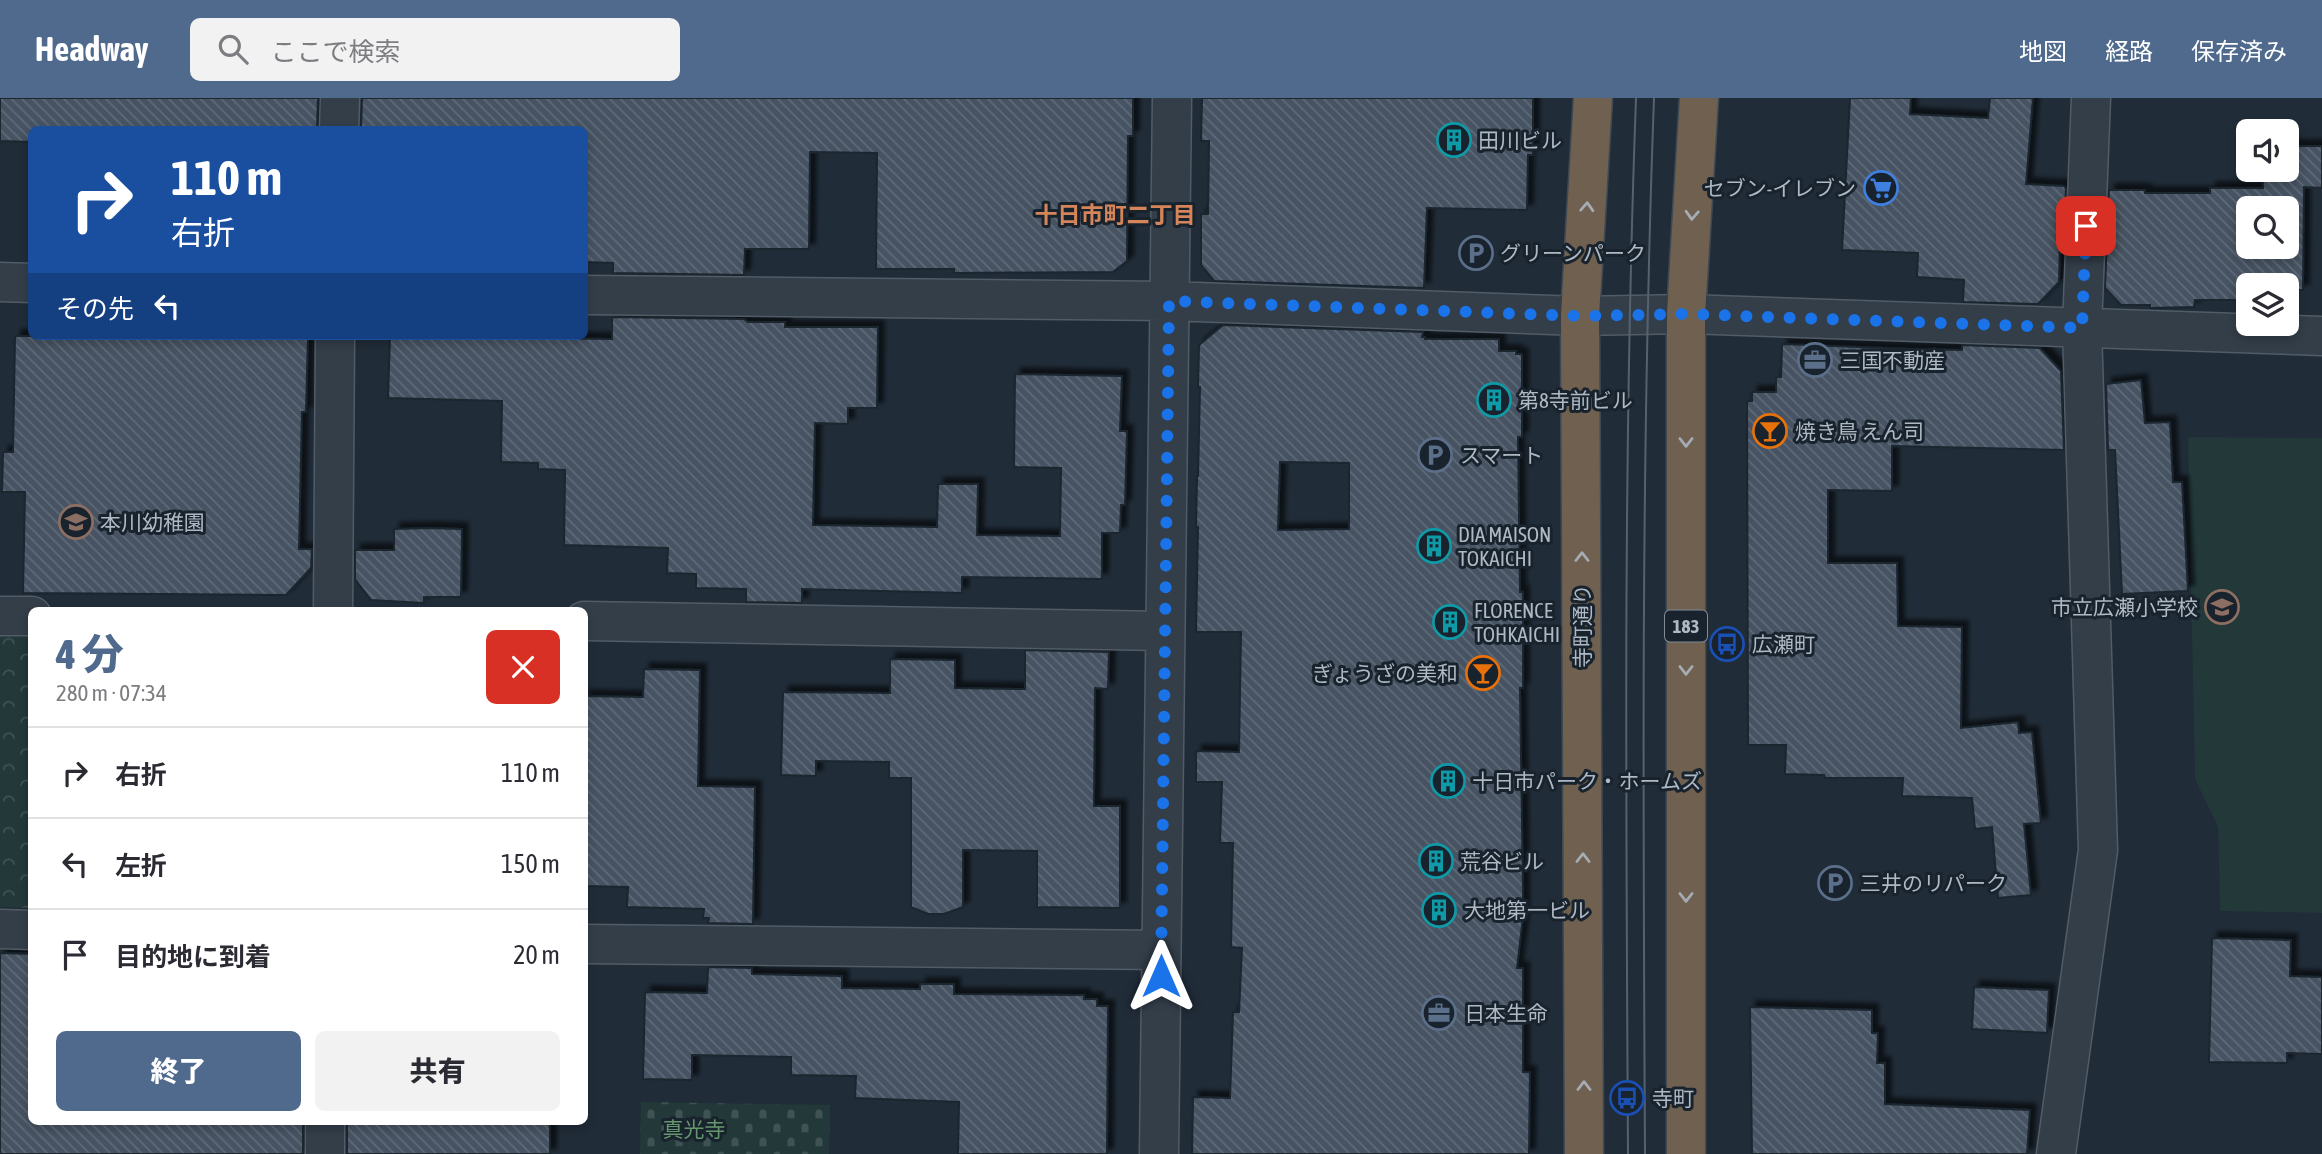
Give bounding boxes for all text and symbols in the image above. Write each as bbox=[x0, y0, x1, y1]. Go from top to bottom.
search box bbox=[190, 18, 680, 81]
text: Headway bbox=[35, 30, 148, 68]
icon: search bbox=[214, 30, 252, 68]
text: ここで検索 bbox=[270, 37, 400, 67]
text: 地図 bbox=[2019, 38, 2067, 65]
text: 経路 bbox=[2105, 38, 2153, 65]
text: 保存済み bbox=[2191, 38, 2287, 65]
map controls bbox=[2236, 119, 2299, 336]
button: sound bbox=[2236, 119, 2299, 182]
building icon: 田川ビル bbox=[1435, 121, 1473, 159]
place label: 田川ビル bbox=[1478, 128, 1562, 152]
text: 110 m bbox=[171, 149, 282, 205]
icon: right bbox=[56, 154, 147, 245]
supermarket icon: セブン-イレブン bbox=[1862, 169, 1900, 207]
place label: セブン-イレブン bbox=[1704, 176, 1856, 200]
pin bbox=[2056, 196, 2116, 256]
button: search bbox=[2236, 196, 2299, 259]
district label: 十日市町二丁目 bbox=[1035, 202, 1196, 228]
one-way arrow bbox=[1579, 202, 1594, 213]
icon: arrive bbox=[2067, 207, 2105, 245]
one-way arrow bbox=[1685, 210, 1700, 221]
text: 右折 bbox=[171, 214, 235, 251]
parking icon: グリーンパーク bbox=[1457, 234, 1495, 272]
place label: グリーンパーク bbox=[1500, 241, 1646, 265]
button: layers bbox=[2236, 273, 2299, 336]
icon: left bbox=[148, 287, 186, 325]
text: その先 bbox=[56, 294, 134, 324]
office icon: 三国不動産 bbox=[1796, 341, 1834, 379]
place label: 三国不動産 bbox=[1840, 348, 1945, 372]
building icon: 第8寺前ビル bbox=[1475, 381, 1513, 419]
place label: 第8寺前ビル bbox=[1518, 388, 1633, 412]
bar icon: 焼き鳥 えん司 bbox=[1751, 412, 1789, 450]
place label: 焼き鳥 えん司 bbox=[1795, 419, 1924, 443]
parking icon: スマート bbox=[1416, 436, 1454, 474]
one-way arrow bbox=[1678, 438, 1694, 448]
place label: スマート bbox=[1460, 443, 1543, 467]
school or university icon: 本川幼稚園 bbox=[57, 503, 95, 541]
place label: 本川幼稚園 bbox=[100, 510, 205, 534]
place label: DIA MAISON TOKAICHI bbox=[1458, 522, 1551, 570]
building icon: DIA MAISON TOKAICHI bbox=[1415, 527, 1453, 565]
one-way arrow bbox=[1574, 552, 1590, 562]
street label: 寺町通り bbox=[1570, 584, 1594, 668]
school or university icon: 市立広瀬小学校 bbox=[2203, 588, 2241, 626]
place label: 市立広瀬小学校 bbox=[2051, 595, 2198, 619]
place label: FLORENCE TOHKAICHI bbox=[1474, 598, 1560, 646]
building icon: FLORENCE TOHKAICHI bbox=[1431, 603, 1469, 641]
road number: 183 bbox=[1665, 610, 1707, 642]
bus stop icon: 広瀬町 bbox=[1708, 625, 1746, 663]
text: 4 分 bbox=[56, 630, 124, 678]
button: close bbox=[486, 630, 560, 704]
place label: 広瀬町 bbox=[1752, 632, 1815, 656]
bar icon: ぎょうざの美和 bbox=[1464, 654, 1502, 692]
place label: ぎょうざの美和 bbox=[1312, 661, 1458, 685]
one-way arrow bbox=[1678, 665, 1694, 676]
text: 280 m · 07:34 bbox=[56, 680, 167, 706]
icon: right bbox=[56, 754, 94, 792]
text: 110 m bbox=[501, 758, 560, 788]
text: 右折 bbox=[115, 760, 167, 790]
building icon: 十日市パーク・ホームズ bbox=[1429, 762, 1467, 800]
place label: 十日市パーク・ホームズ bbox=[1472, 769, 1702, 793]
building icon: 荒谷ビル bbox=[1417, 842, 1455, 880]
icon: left bbox=[56, 845, 94, 883]
text: 150 m bbox=[501, 849, 560, 879]
place label: 荒谷ビル bbox=[1460, 849, 1544, 873]
text: 左折 bbox=[115, 851, 167, 881]
one-way arrow bbox=[1575, 853, 1591, 863]
parking icon: 三井のリパーク bbox=[1816, 864, 1854, 902]
place label: 三井のリパーク bbox=[1860, 871, 2007, 895]
building icon: 大地第一ビル bbox=[1420, 891, 1458, 929]
one-way arrow bbox=[1678, 893, 1694, 903]
place label: 大地第一ビル bbox=[1464, 898, 1590, 922]
icon: arrive bbox=[56, 936, 94, 974]
position arrow bbox=[1124, 939, 1198, 1013]
text: 20 m bbox=[513, 940, 560, 970]
text: 目的地に到着 bbox=[115, 942, 271, 972]
office icon: 日本生命 bbox=[1420, 994, 1458, 1032]
place label: 日本生命 bbox=[1464, 1001, 1548, 1025]
button: 終了 bbox=[56, 1031, 301, 1111]
button: 共有 bbox=[315, 1031, 560, 1111]
bus stop icon: 寺町 bbox=[1608, 1079, 1646, 1117]
one-way arrow bbox=[1576, 1080, 1592, 1091]
place label: 寺町 bbox=[1652, 1086, 1694, 1110]
park label: 真光寺 bbox=[663, 1117, 726, 1141]

